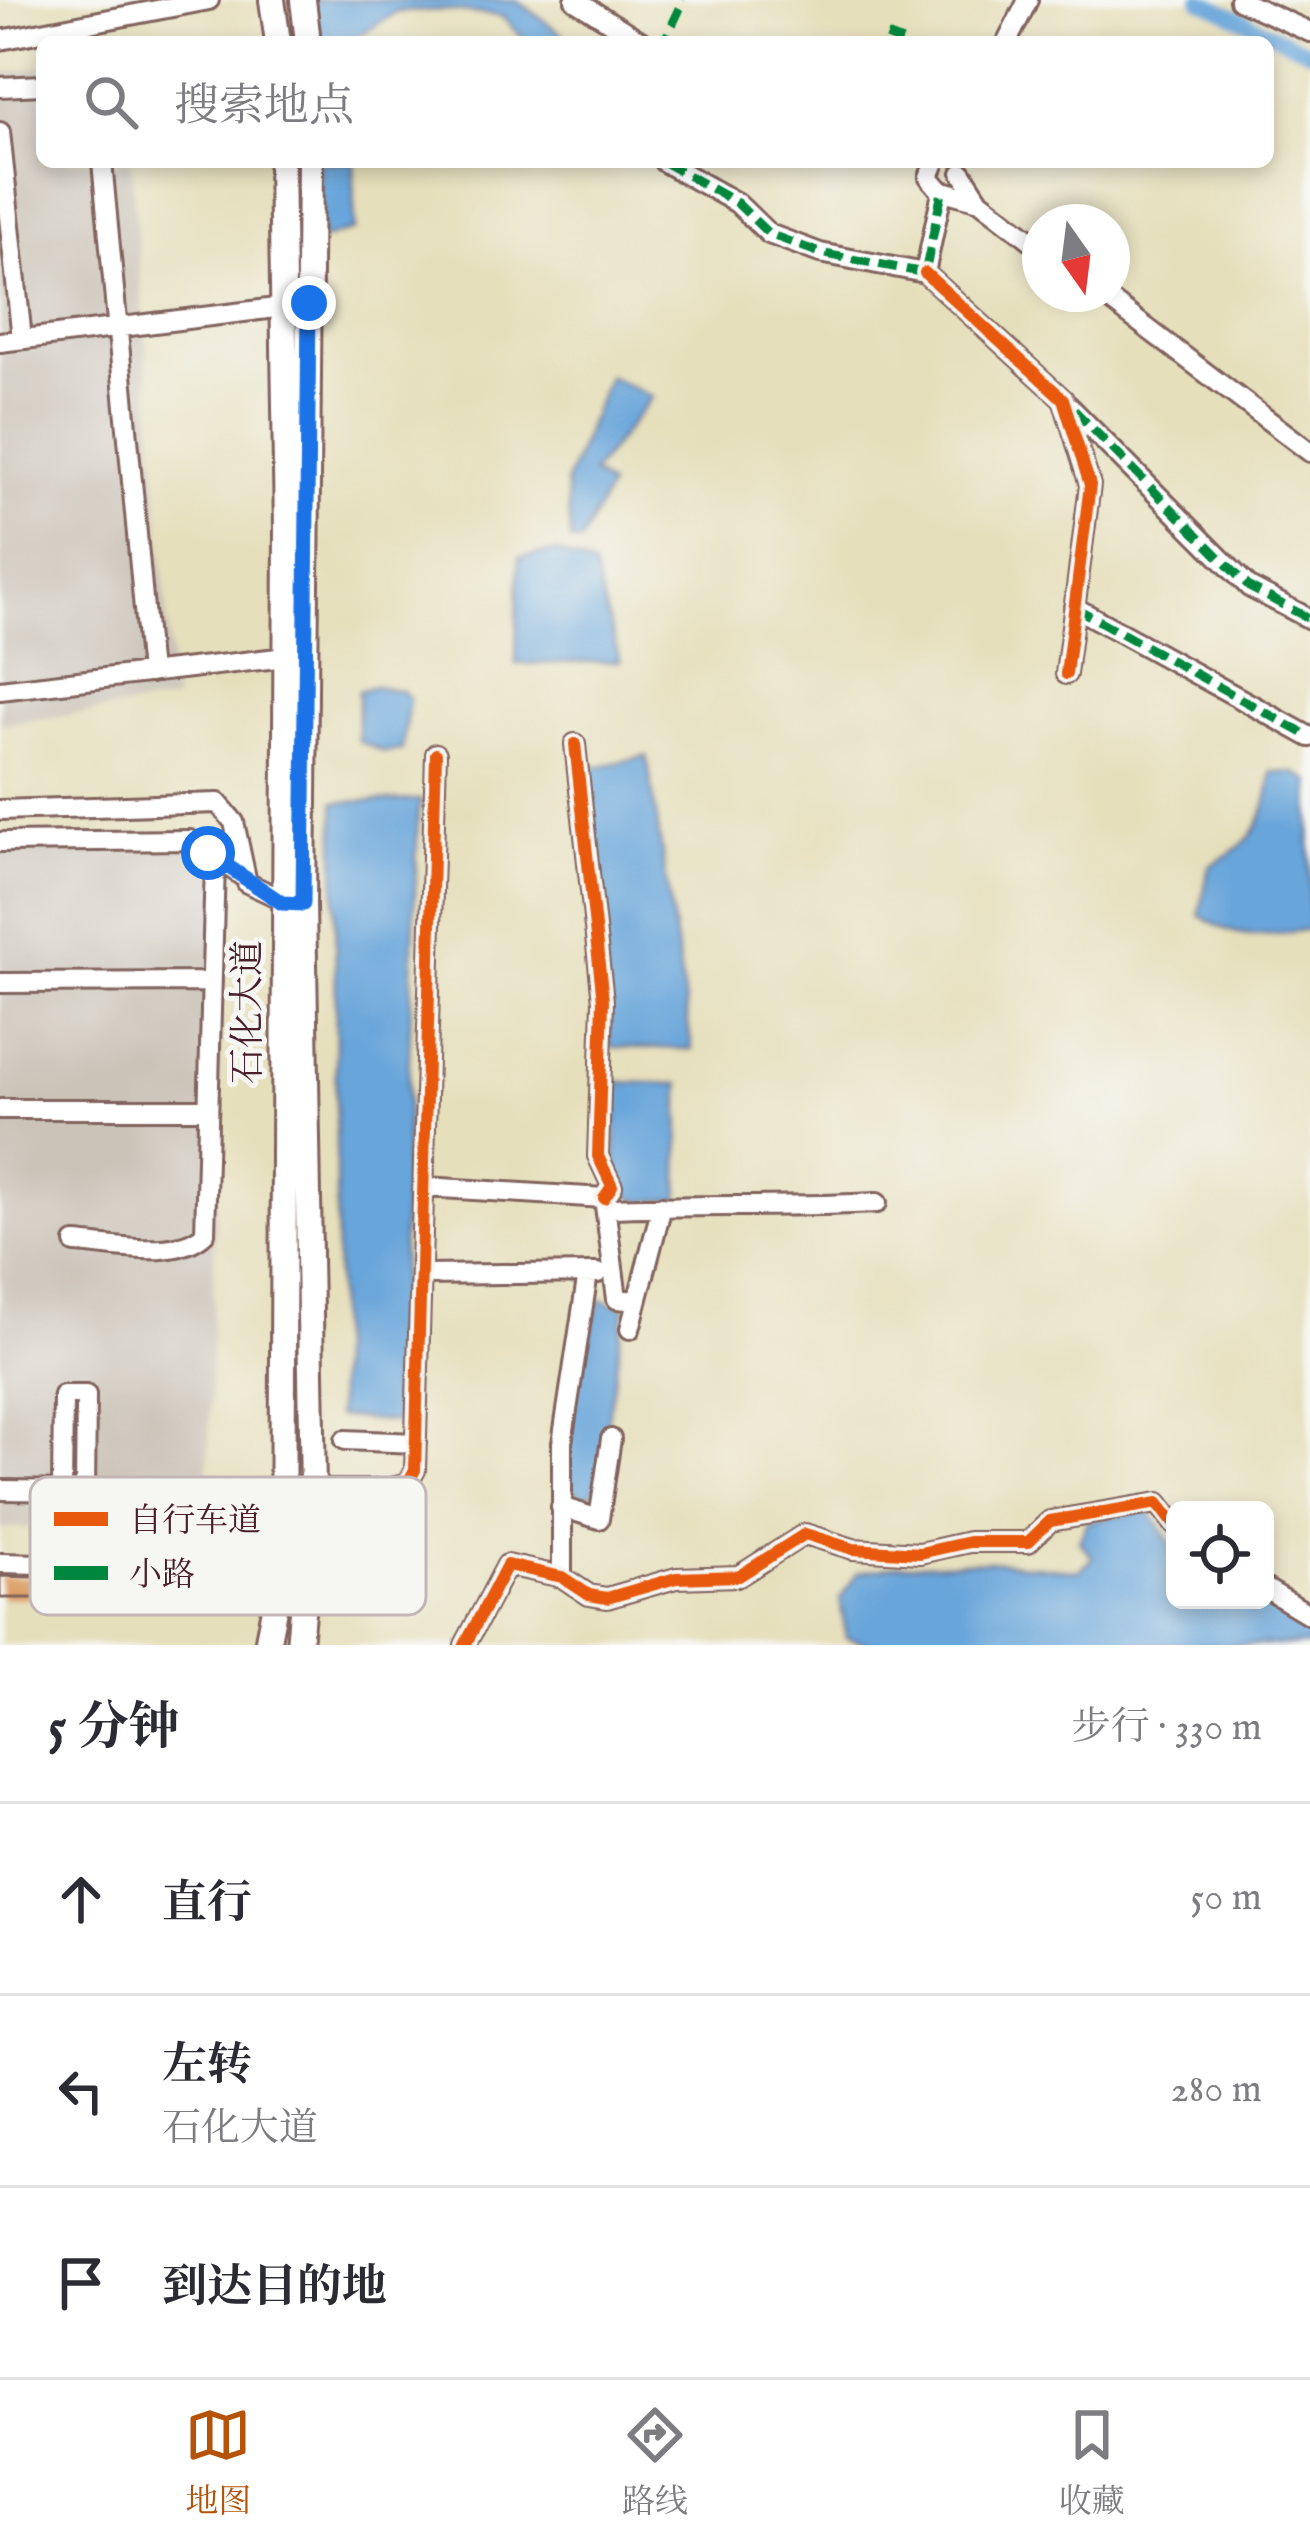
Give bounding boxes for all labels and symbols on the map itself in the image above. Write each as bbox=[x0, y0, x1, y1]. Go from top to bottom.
north arrow bbox=[1022, 204, 1130, 312]
route end bbox=[282, 276, 336, 330]
route start bbox=[181, 826, 235, 880]
street label: 石化大道 bbox=[226, 940, 272, 1084]
legend bbox=[30, 1477, 426, 1615]
text: 自行车道 bbox=[129, 1501, 261, 1543]
text: 小路 bbox=[129, 1555, 195, 1597]

